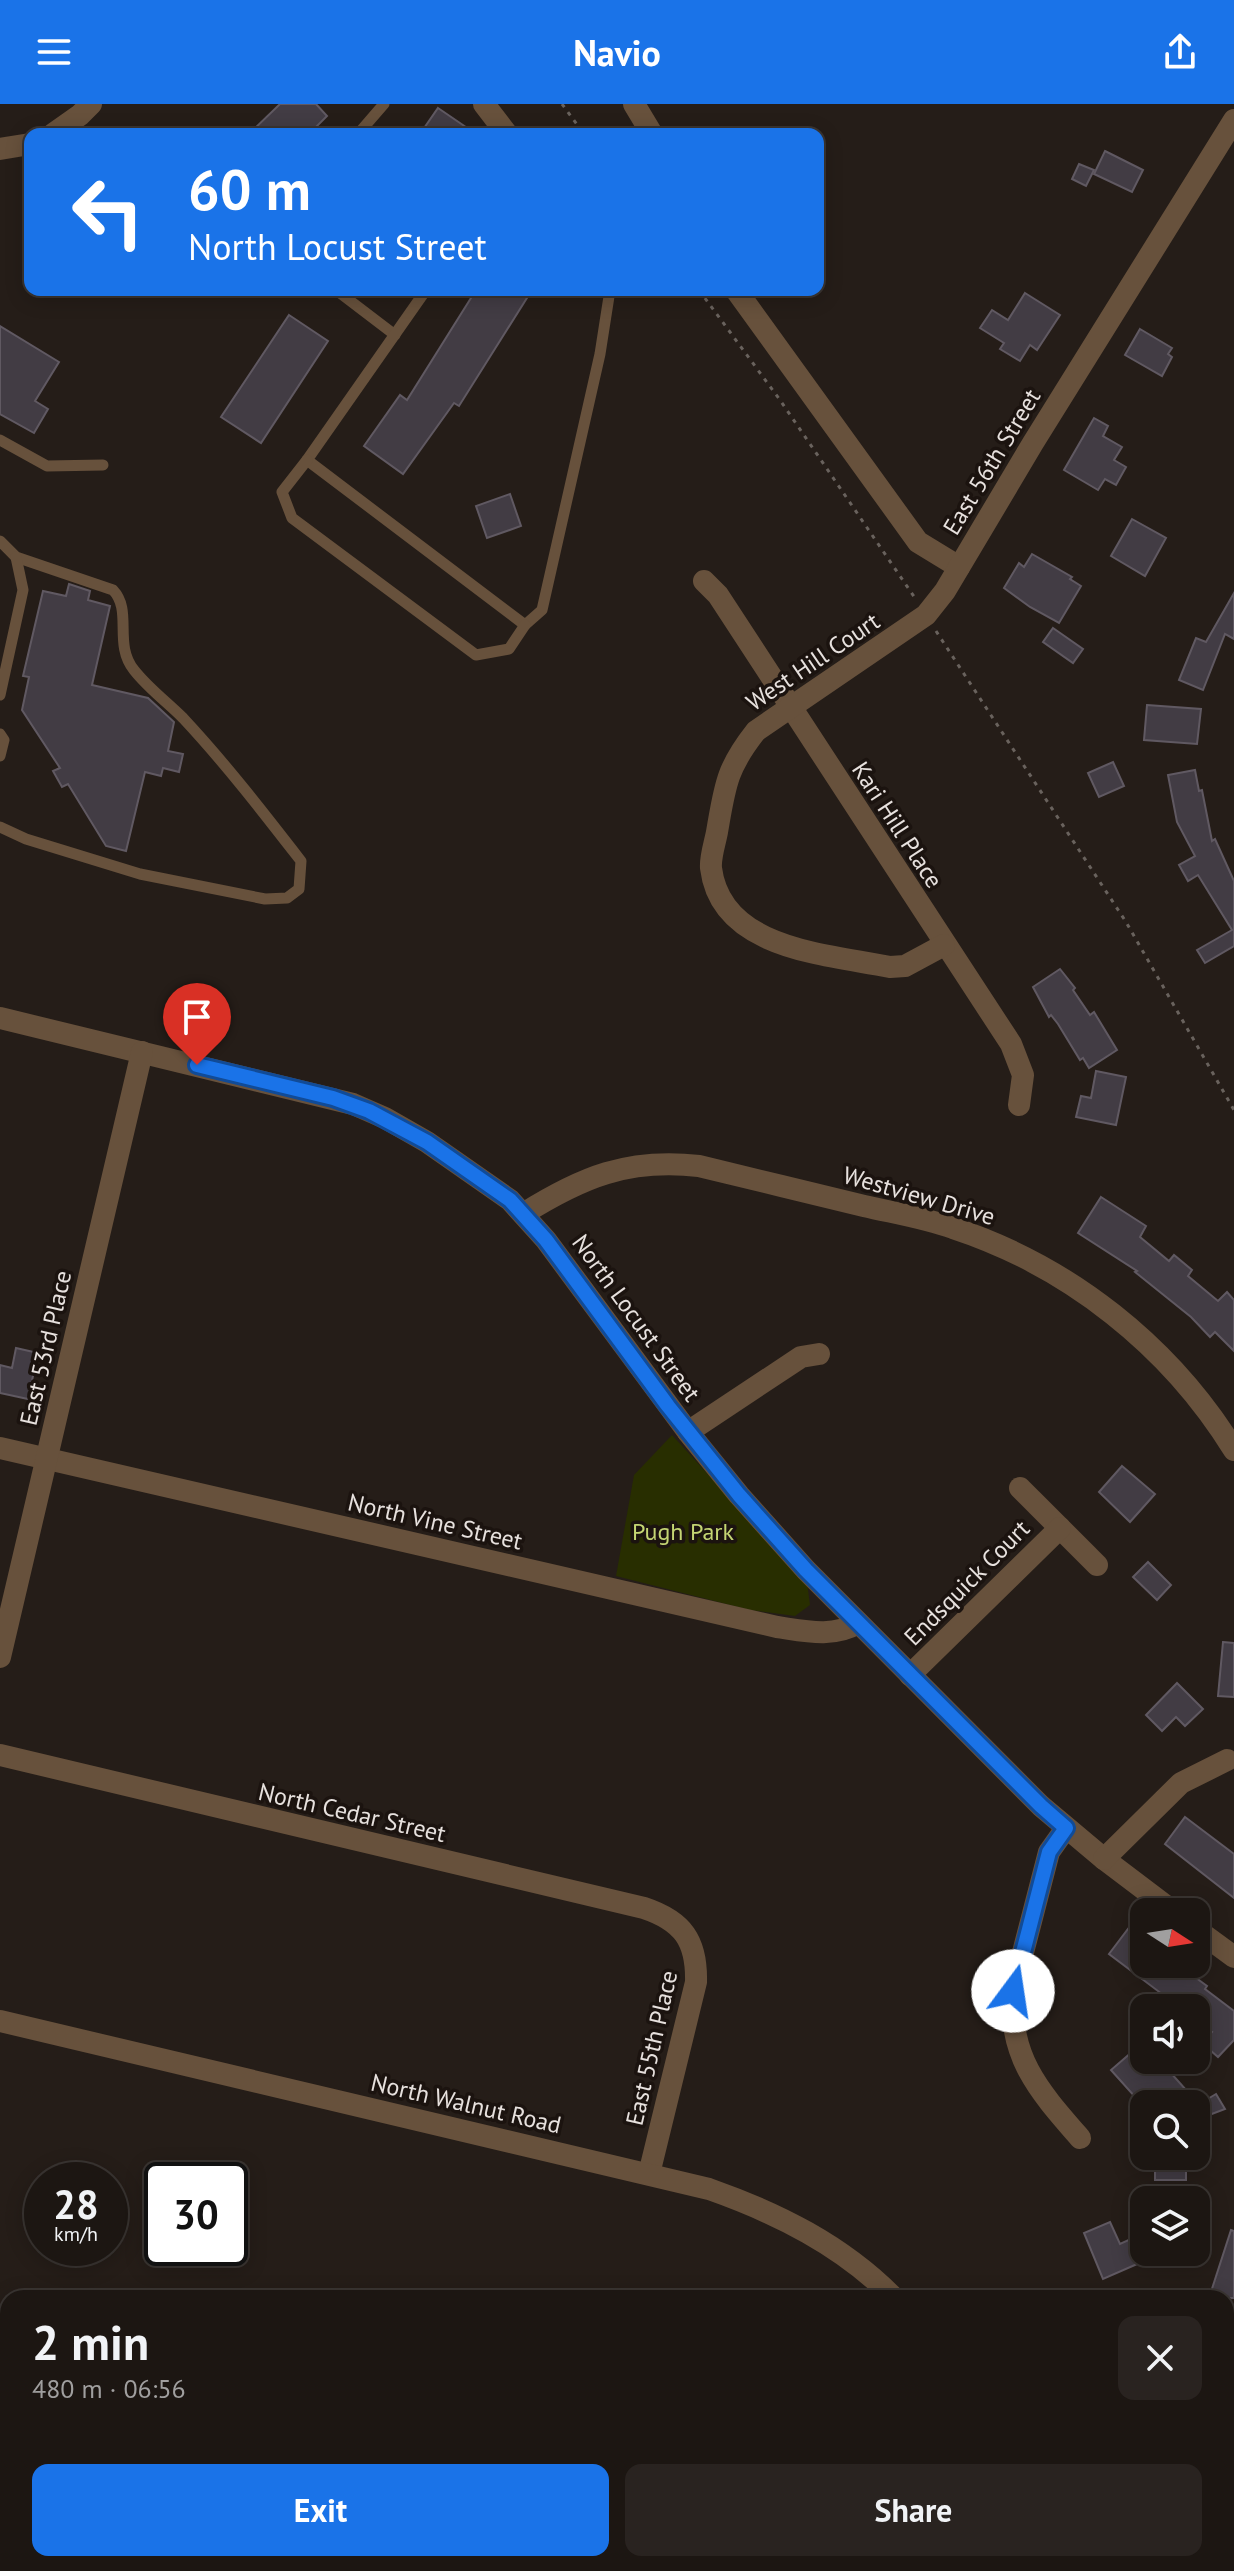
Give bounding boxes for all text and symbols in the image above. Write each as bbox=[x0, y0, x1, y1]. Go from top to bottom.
text: Navio bbox=[573, 29, 661, 76]
icon: menu bbox=[32, 30, 76, 74]
icon: share bbox=[1158, 30, 1202, 74]
text: 60 m bbox=[188, 153, 311, 225]
icon: left bbox=[56, 160, 160, 264]
text: North Locust Street bbox=[188, 223, 487, 270]
street label: East 56th Street bbox=[936, 383, 1047, 540]
street label: West Hill Court bbox=[740, 606, 885, 718]
street label: Kari Hill Place bbox=[845, 756, 950, 894]
pin bbox=[163, 983, 231, 1065]
icon: arrive bbox=[175, 995, 219, 1039]
street label: Westview Drive bbox=[840, 1159, 999, 1232]
street label: North Locust Street bbox=[565, 1228, 707, 1407]
street label: East 53rd Place bbox=[13, 1267, 78, 1428]
street label: North Vine Street bbox=[345, 1486, 525, 1557]
street label: Endsquick Court bbox=[897, 1513, 1036, 1652]
park label: Pugh Park bbox=[632, 1516, 735, 1547]
street label: North Cedar Street bbox=[255, 1776, 449, 1849]
north arrow bbox=[1130, 1898, 1210, 1978]
map controls bbox=[1130, 1898, 1210, 2266]
position arrow bbox=[971, 1949, 1055, 2033]
street label: East 55th Place bbox=[619, 1967, 684, 2128]
button: sound bbox=[1130, 1994, 1210, 2074]
street label: North Walnut Road bbox=[368, 2067, 564, 2140]
button: search bbox=[1130, 2090, 1210, 2170]
speed limit sign: 30 bbox=[144, 2162, 248, 2266]
text: 28 bbox=[53, 2178, 99, 2230]
button: layers bbox=[1130, 2186, 1210, 2266]
text: km/h bbox=[54, 2221, 98, 2247]
text: 2 min bbox=[32, 2311, 149, 2373]
button: close bbox=[1118, 2316, 1202, 2400]
text: 480 m · 06:56 bbox=[32, 2372, 186, 2405]
button: Exit bbox=[32, 2464, 609, 2556]
button: Share bbox=[625, 2464, 1202, 2556]

